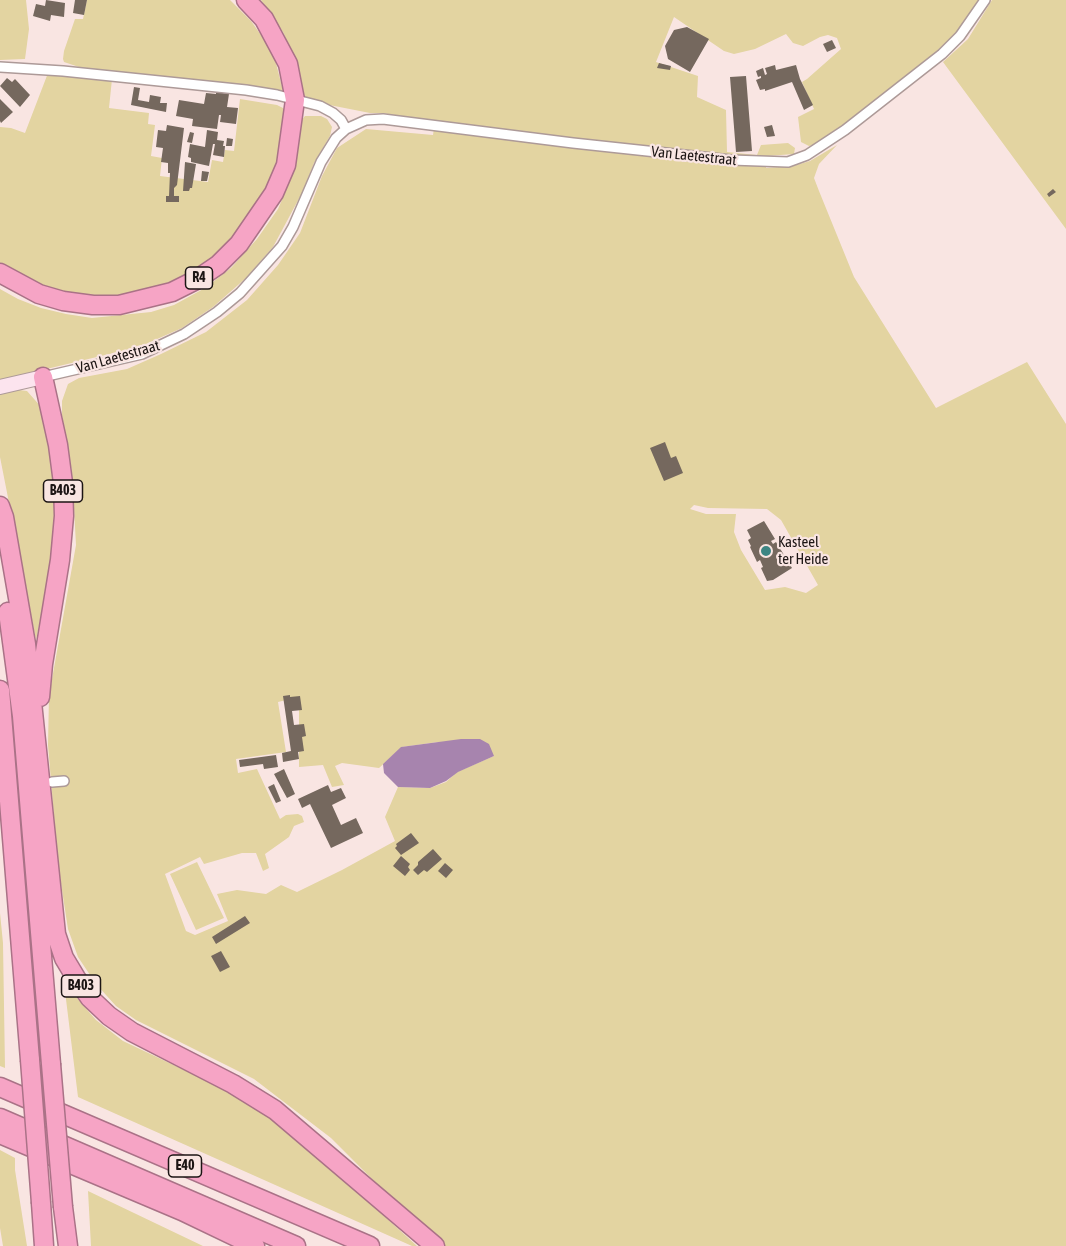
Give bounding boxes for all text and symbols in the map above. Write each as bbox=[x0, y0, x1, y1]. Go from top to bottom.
street label: Van Laetestraat bbox=[650, 143, 738, 169]
road number: R4 bbox=[186, 267, 212, 289]
street label: Van Laetestraat bbox=[74, 337, 162, 377]
road number: B403 bbox=[44, 480, 82, 502]
place label: Kasteel ter Heide bbox=[778, 533, 828, 568]
marker: Kasteel ter Heide bbox=[759, 544, 773, 558]
road number: B403 bbox=[62, 975, 100, 997]
road number: E40 bbox=[168, 1155, 201, 1177]

